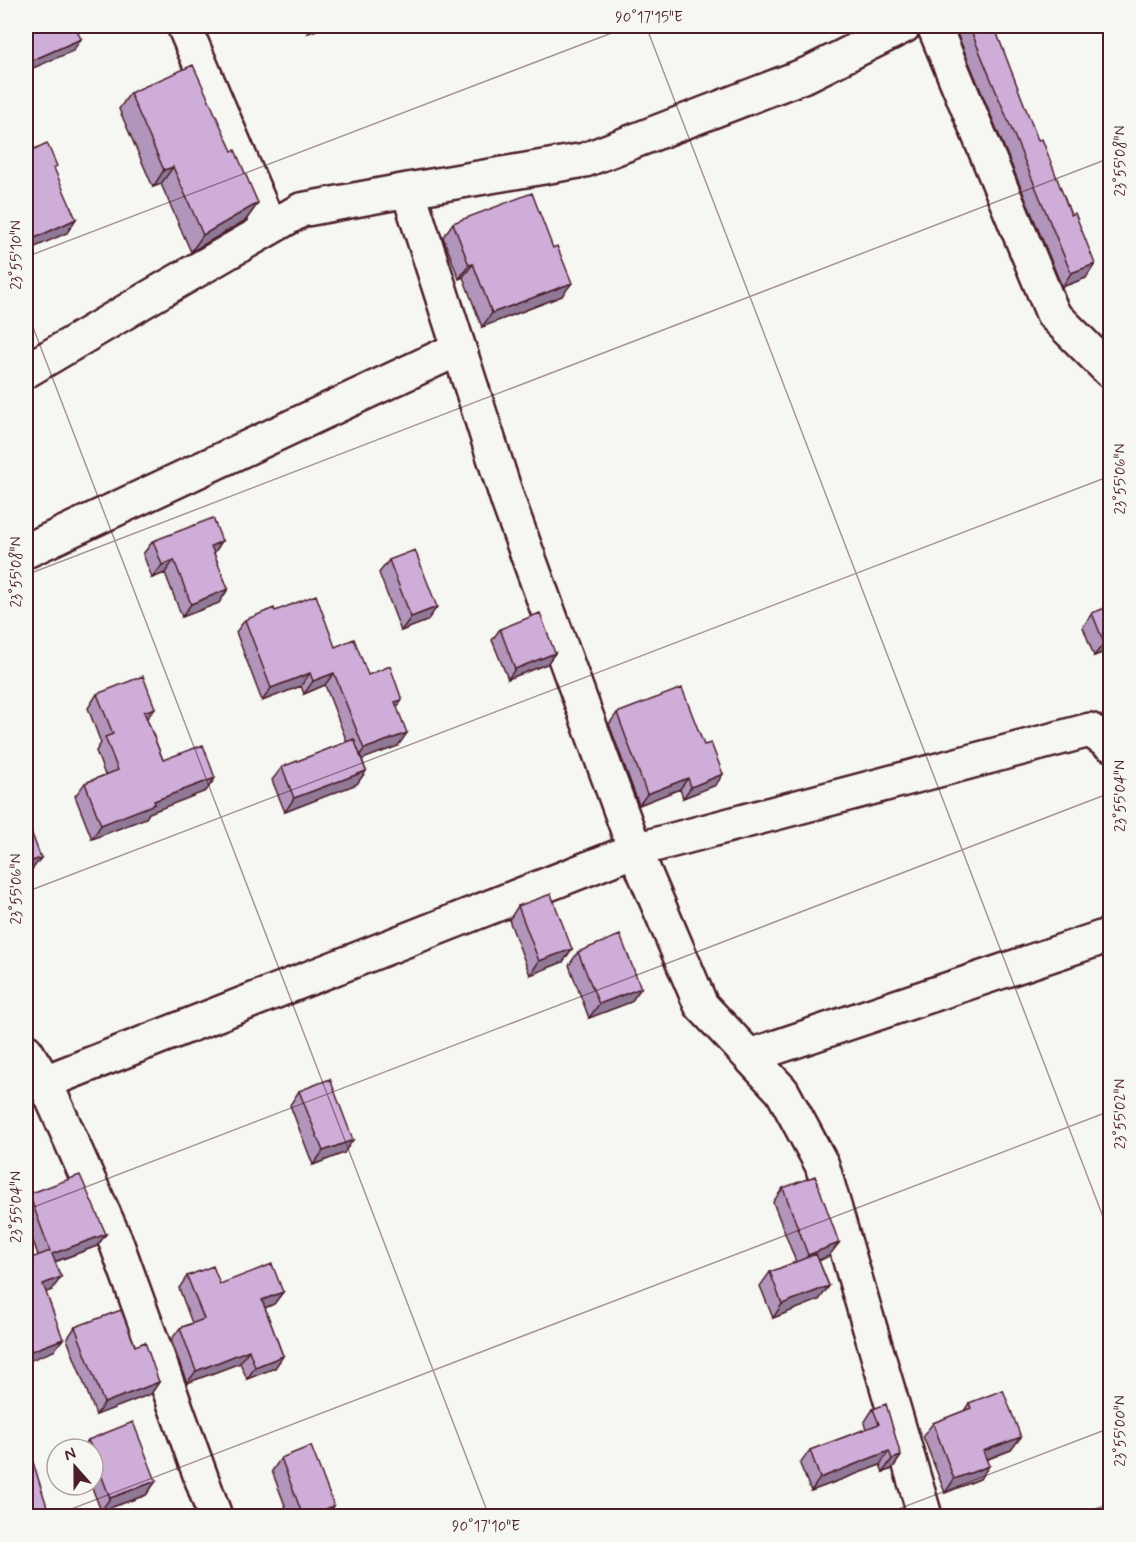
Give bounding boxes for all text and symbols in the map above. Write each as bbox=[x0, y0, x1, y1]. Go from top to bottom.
text: 90°17'15"E bbox=[615, 8, 683, 28]
text: 23°55'08"N bbox=[1111, 125, 1131, 197]
text: 23°55'10"N bbox=[7, 220, 27, 290]
text: 23°55'06"N bbox=[1111, 443, 1131, 515]
text: 23°55'08"N bbox=[7, 536, 27, 608]
text: 23°55'04"N bbox=[1111, 760, 1131, 832]
text: 23°55'06"N bbox=[7, 853, 27, 925]
text: 23°55'02"N bbox=[1111, 1079, 1131, 1149]
text: 23°55'04"N bbox=[7, 1171, 27, 1243]
text: 23°55'00"N bbox=[1111, 1395, 1131, 1467]
north arrow bbox=[45, 1437, 105, 1497]
text: N bbox=[61, 1443, 79, 1466]
text: 90°17'10"E bbox=[452, 1517, 520, 1537]

